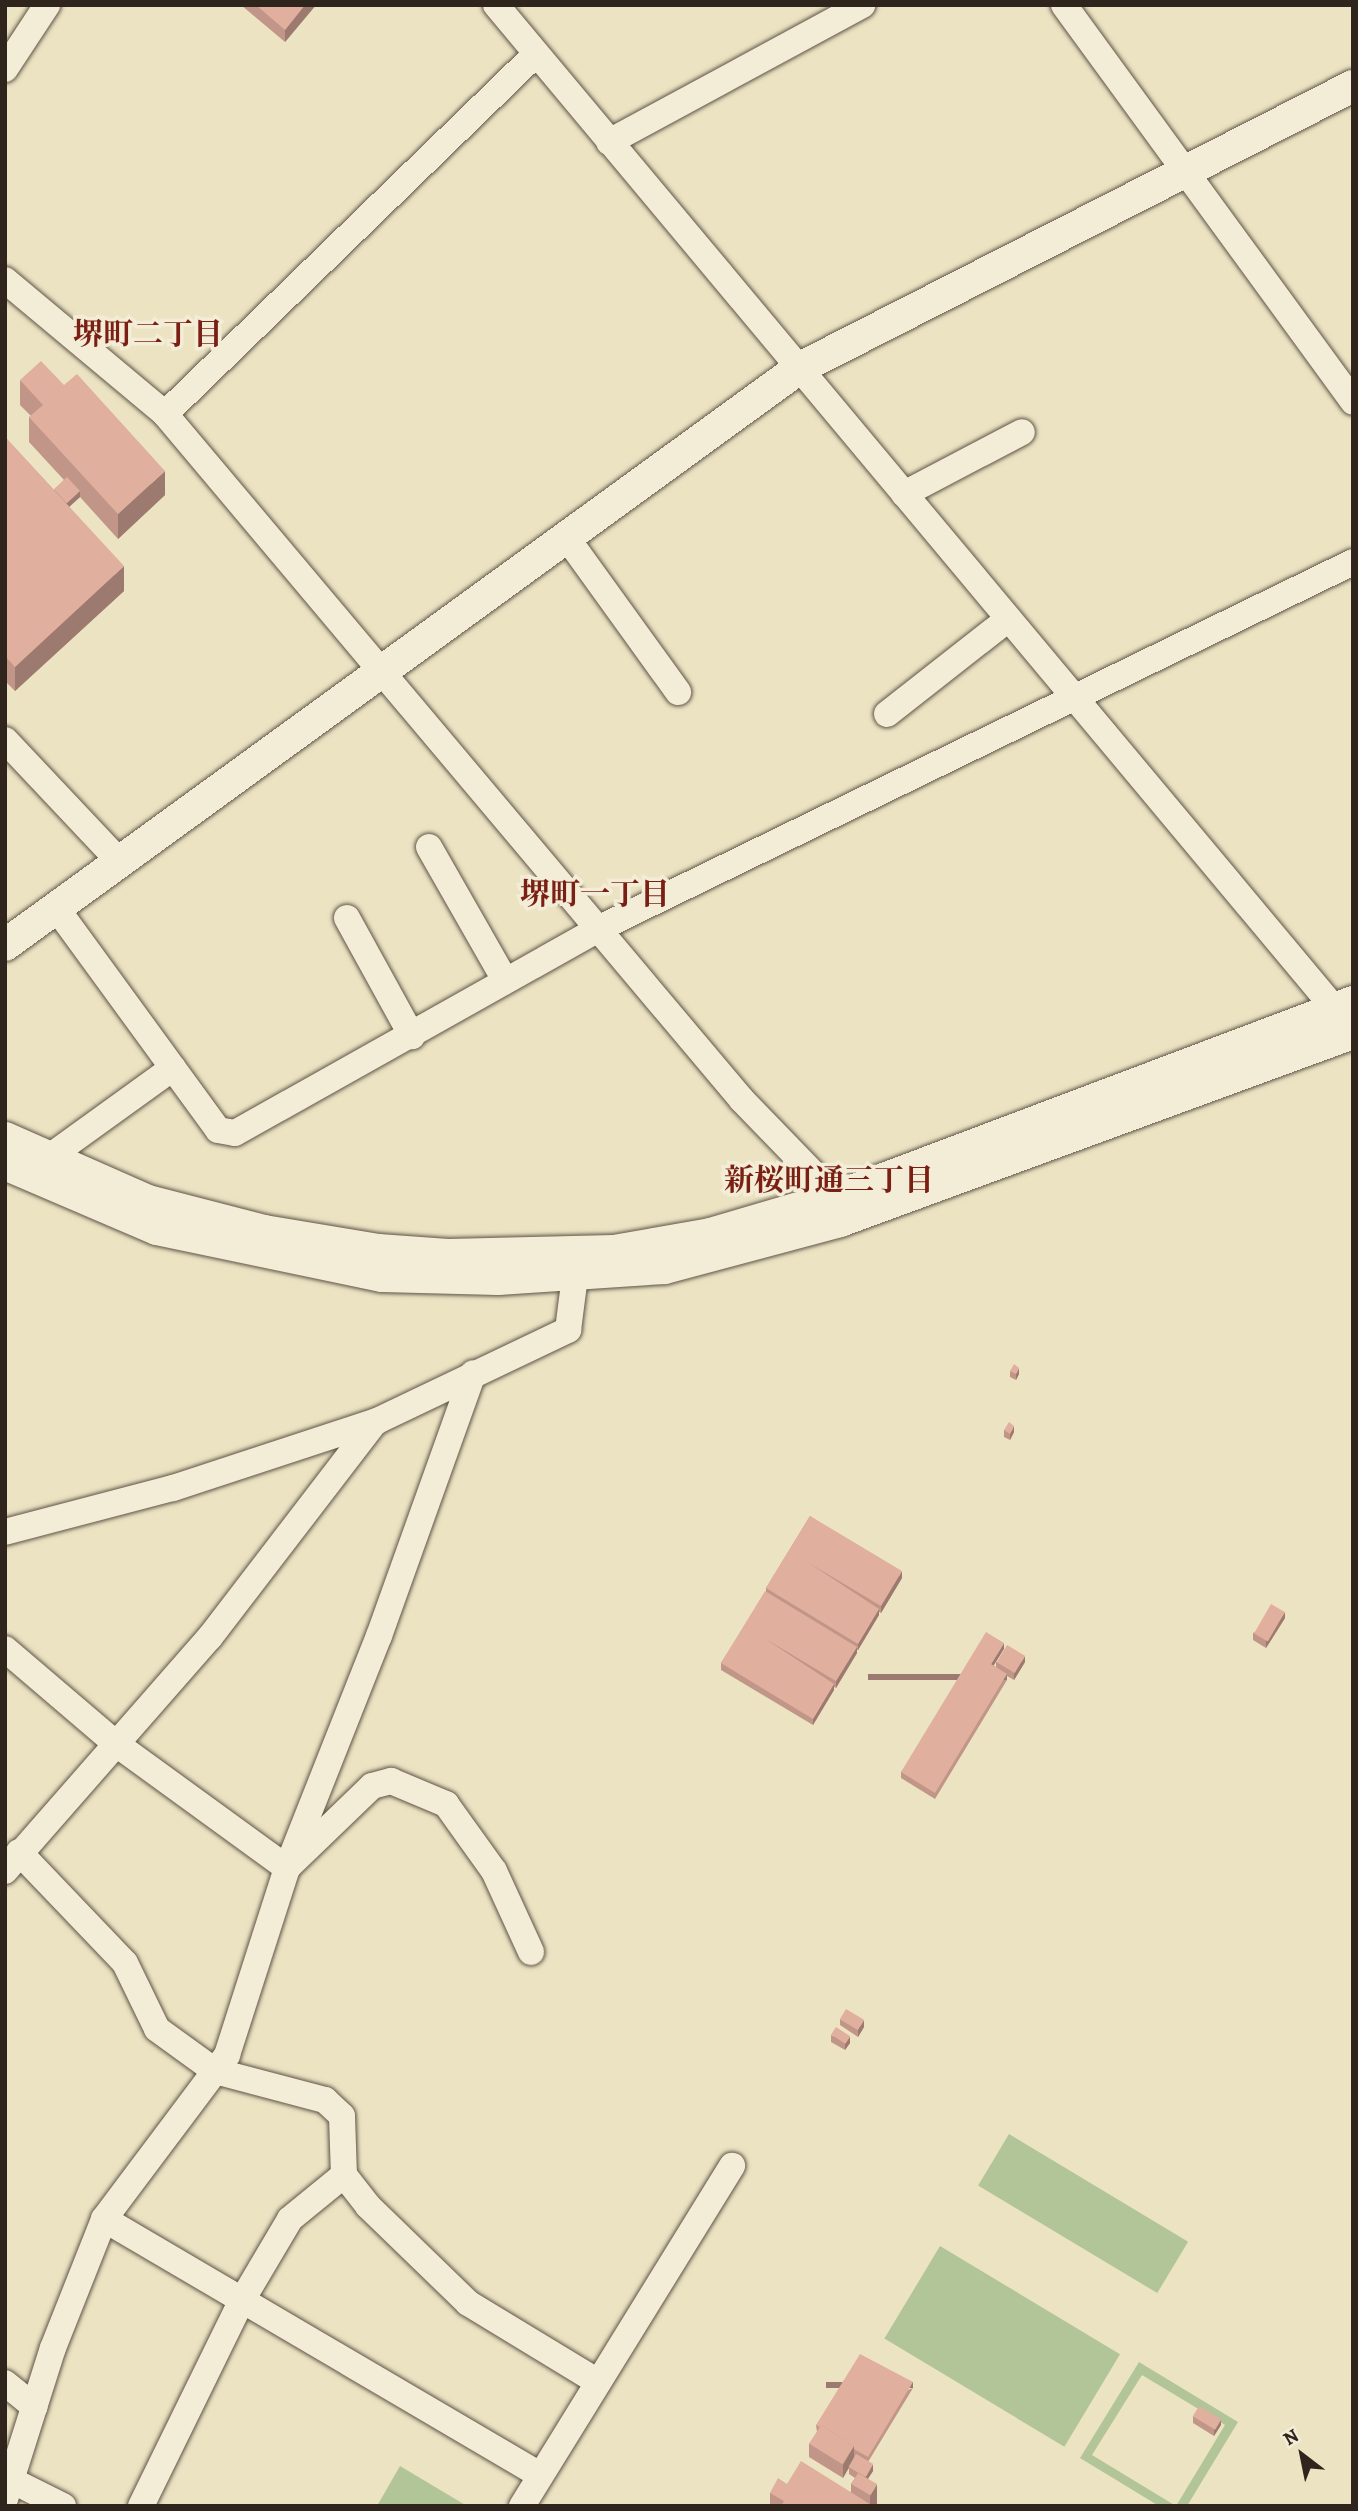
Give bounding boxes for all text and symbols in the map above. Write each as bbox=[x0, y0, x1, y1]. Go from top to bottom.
district label: 堺町二丁目 bbox=[73, 316, 223, 352]
district label: 堺町一丁目 bbox=[520, 876, 670, 912]
district label: 新桜町通三丁目 bbox=[724, 1162, 934, 1198]
north arrow bbox=[1267, 2420, 1337, 2490]
text: N bbox=[1278, 2422, 1304, 2452]

